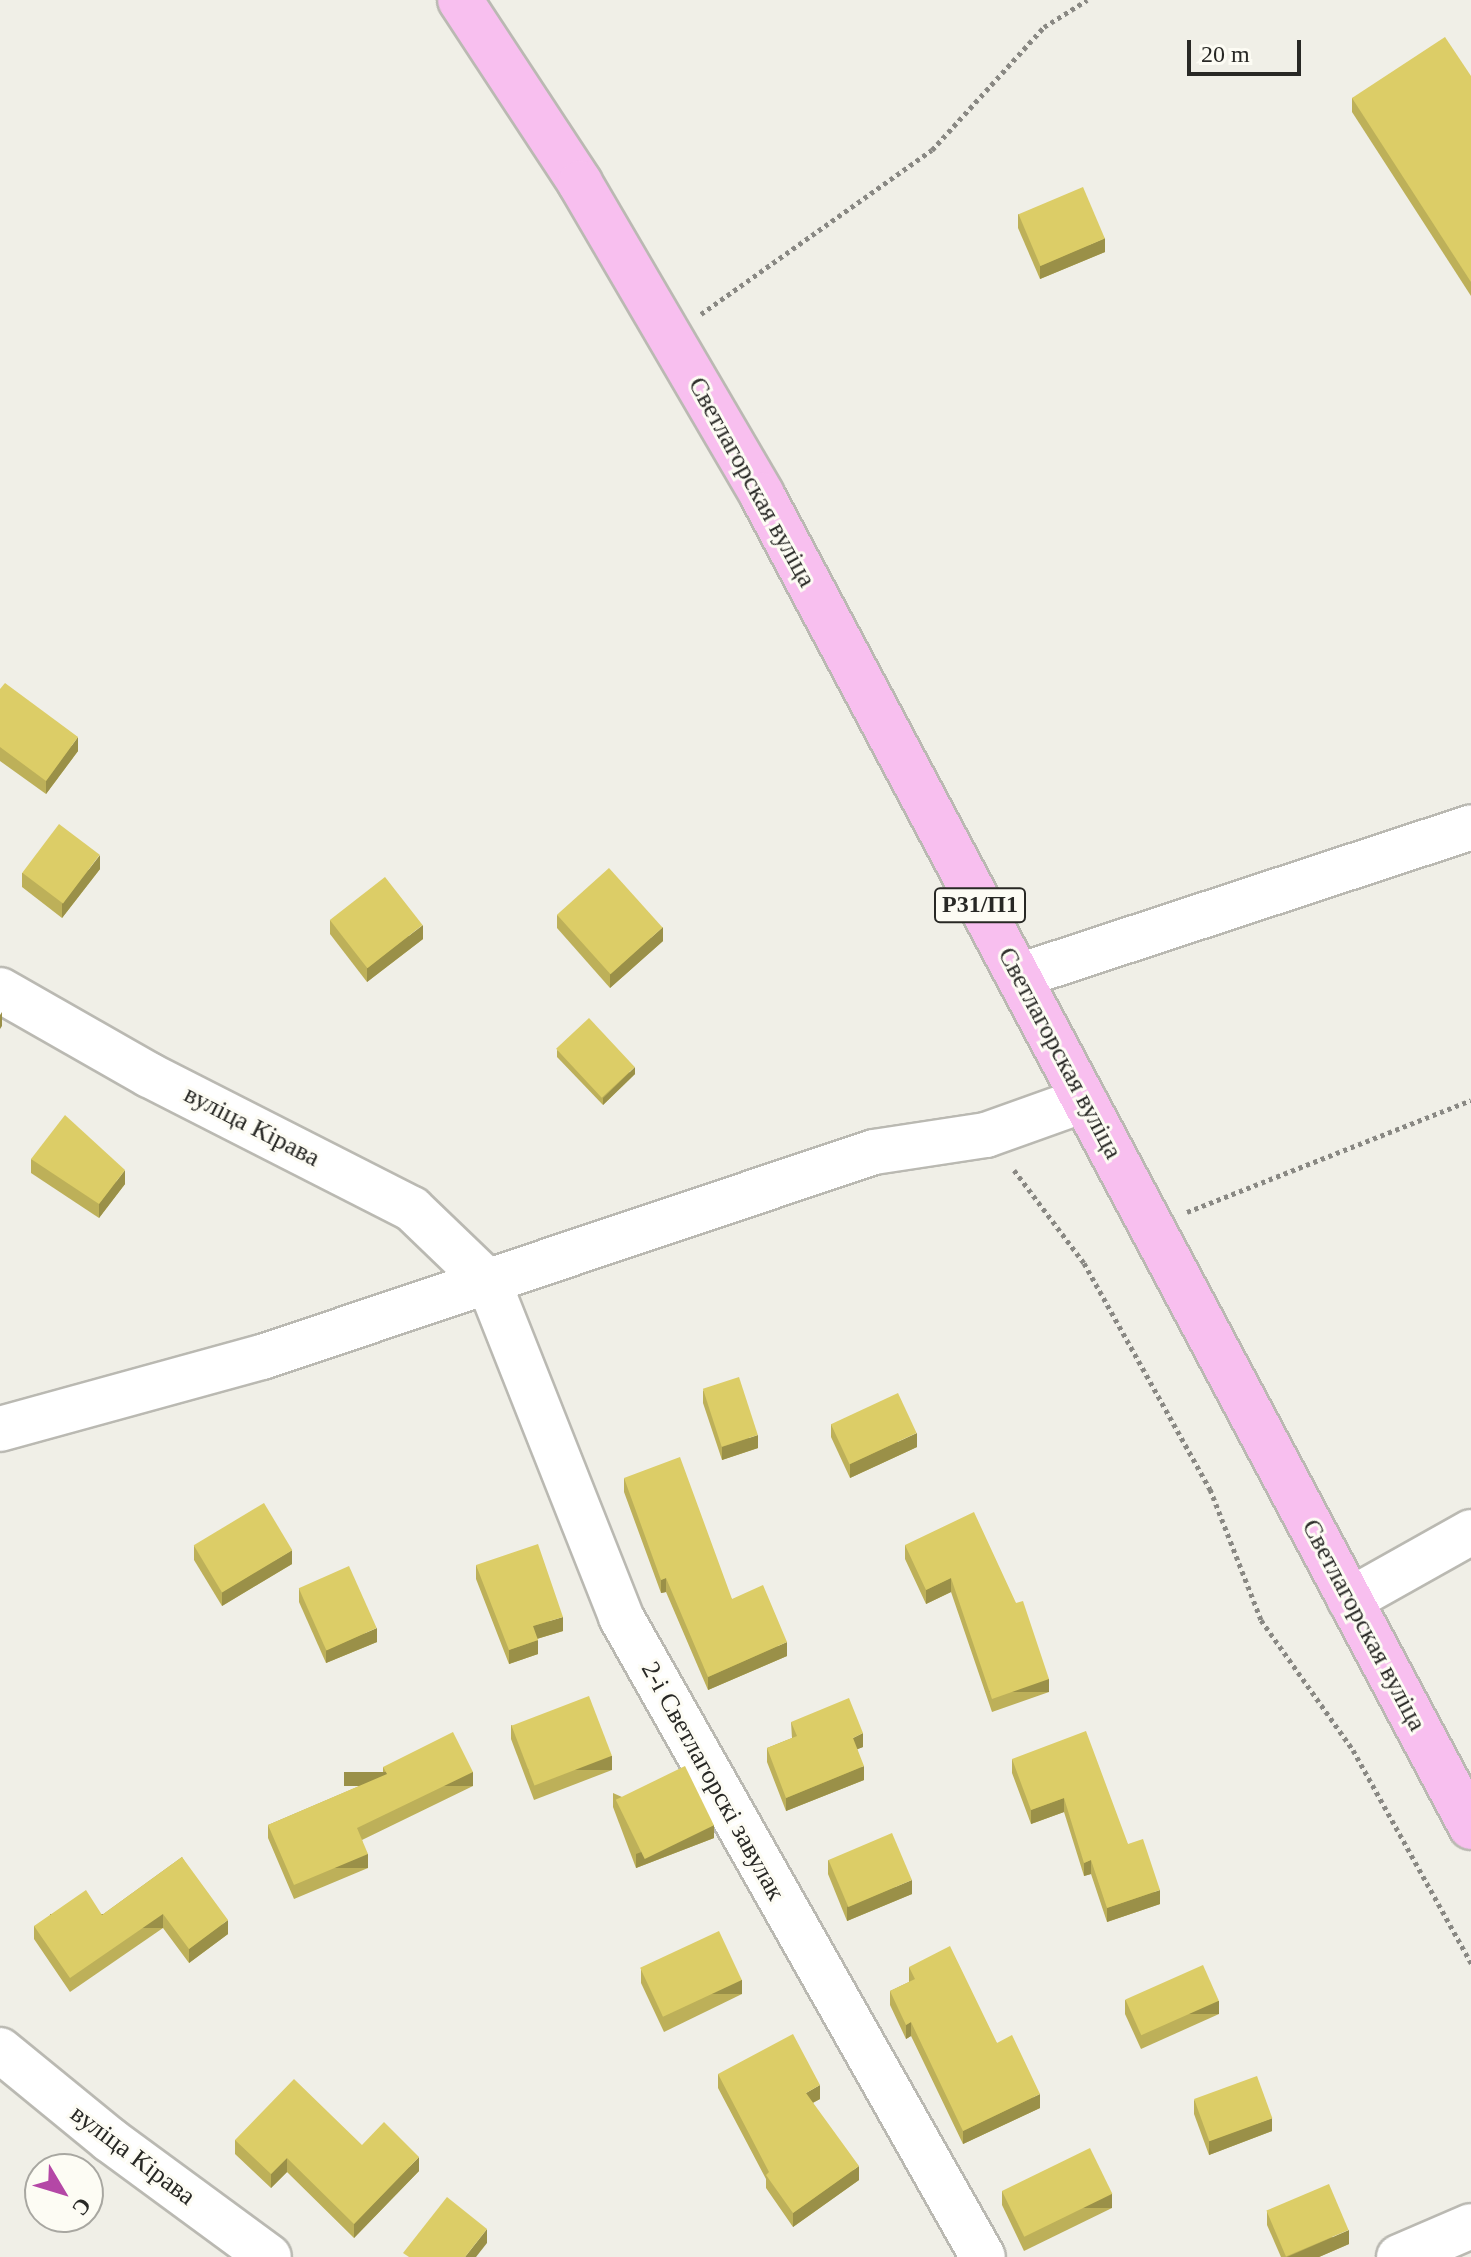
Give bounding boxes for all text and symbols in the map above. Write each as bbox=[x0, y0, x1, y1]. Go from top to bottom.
scale bar bbox=[1191, 24, 1305, 74]
text: 20 m bbox=[1201, 41, 1250, 67]
street label: Светлагорская вуліца bbox=[681, 372, 823, 592]
road number: Р31/П1 bbox=[934, 885, 1026, 925]
street label: Светлагорская вуліца bbox=[991, 942, 1129, 1164]
street label: вуліца Кірава bbox=[179, 1079, 325, 1173]
street label: Светлагорская вуліца bbox=[1295, 1514, 1433, 1736]
street label: 2-і Светлагорскі завулак bbox=[634, 1656, 792, 1906]
street label: вуліца Кірава bbox=[65, 2098, 201, 2212]
north arrow bbox=[24, 2153, 104, 2233]
text: С bbox=[67, 2193, 96, 2221]

